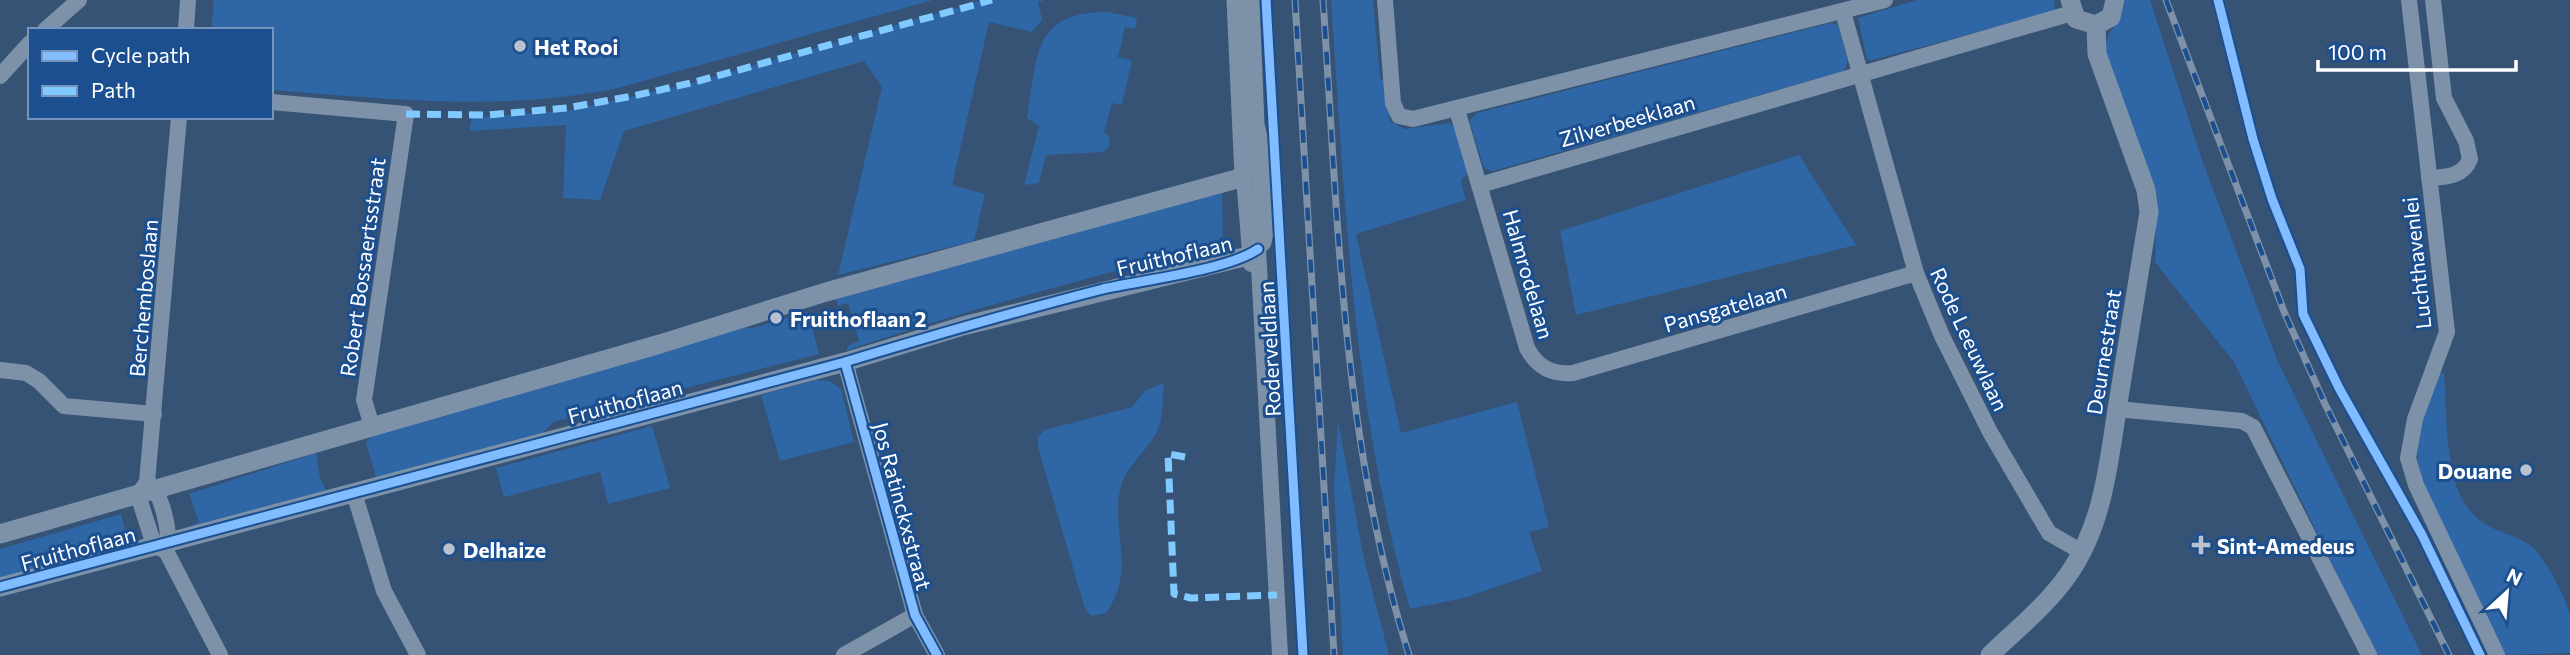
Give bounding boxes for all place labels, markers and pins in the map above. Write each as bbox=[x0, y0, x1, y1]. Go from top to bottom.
place label: Het Rooi bbox=[534, 34, 618, 59]
marker: Het Rooi bbox=[512, 38, 528, 54]
place label: Fruithoflaan 2 bbox=[790, 306, 927, 331]
marker: Fruithoflaan 2 bbox=[768, 310, 784, 326]
place label: Douane bbox=[2438, 458, 2512, 483]
marker: Douane bbox=[2518, 462, 2534, 478]
place label: Sint-Amedeus bbox=[2217, 533, 2355, 558]
marker: Sint-Amedeus bbox=[2191, 535, 2211, 555]
place label: Delhaize bbox=[463, 537, 546, 562]
marker: Delhaize bbox=[441, 541, 457, 557]

